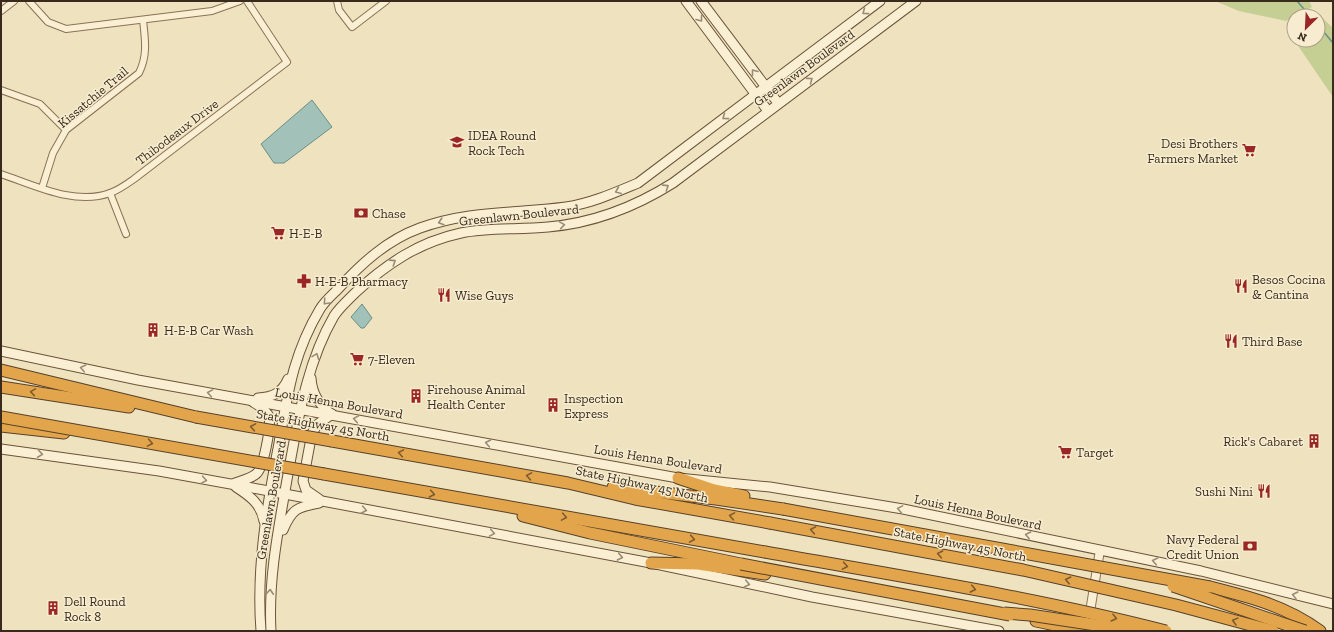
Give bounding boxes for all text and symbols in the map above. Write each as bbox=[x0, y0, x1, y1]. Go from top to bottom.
one-way arrow bbox=[862, 7, 869, 14]
north arrow bbox=[1286, 8, 1326, 48]
one-way arrow bbox=[695, 15, 702, 22]
street label: Greenlawn Boulevard bbox=[751, 26, 857, 110]
text: N bbox=[1295, 29, 1309, 44]
street label: Kissatchie Trail bbox=[55, 63, 132, 131]
one-way arrow bbox=[752, 70, 759, 77]
one-way arrow bbox=[805, 78, 812, 85]
street label: Thibodeaux Drive bbox=[133, 96, 221, 168]
one-way arrow bbox=[722, 113, 729, 120]
place label: IDEA Round Rock Tech bbox=[468, 128, 536, 158]
school or university icon: IDEA Round Rock Tech bbox=[449, 134, 465, 150]
place label: Desi Brothers Farmers Market bbox=[1147, 136, 1238, 166]
supermarket icon: Desi Brothers Farmers Market bbox=[1241, 142, 1257, 158]
one-way arrow bbox=[662, 184, 669, 192]
one-way arrow bbox=[615, 187, 622, 195]
street label: Greenlawn Boulevard bbox=[458, 201, 580, 229]
bank icon: Chase bbox=[353, 205, 369, 221]
place label: Chase bbox=[372, 206, 406, 221]
one-way arrow bbox=[438, 217, 445, 226]
one-way arrow bbox=[559, 221, 565, 230]
supermarket icon: H-E-B bbox=[270, 225, 286, 241]
place label: H-E-B bbox=[289, 226, 322, 241]
one-way arrow bbox=[388, 260, 395, 267]
place label: Besos Cocina & Cantina bbox=[1252, 272, 1326, 302]
pharmacy icon: H-E-B Pharmacy bbox=[296, 273, 312, 289]
place label: H-E-B Pharmacy bbox=[315, 274, 408, 289]
restaurant icon: Besos Cocina & Cantina bbox=[1233, 278, 1249, 294]
restaurant icon: Wise Guys bbox=[436, 287, 452, 303]
place label: Wise Guys bbox=[455, 288, 514, 303]
one-way arrow bbox=[323, 297, 331, 305]
building icon: H-E-B Car Wash bbox=[145, 322, 161, 338]
place label: H-E-B Car Wash bbox=[164, 323, 254, 338]
restaurant icon: Third Base bbox=[1223, 333, 1239, 349]
place label: Third Base bbox=[1242, 334, 1302, 349]
supermarket icon: 7-Eleven bbox=[349, 351, 365, 367]
place label: 7-Eleven bbox=[368, 352, 416, 367]
one-way arrow bbox=[312, 353, 320, 360]
one-way arrow bbox=[79, 364, 86, 372]
place label: Firehouse Animal Health Center bbox=[427, 382, 526, 412]
street label: Louis Henna Boulevard bbox=[274, 384, 404, 422]
one-way arrow bbox=[30, 388, 36, 397]
building icon: Firehouse Animal Health Center bbox=[408, 388, 424, 404]
one-way arrow bbox=[207, 389, 213, 398]
place label: Inspection Express bbox=[564, 391, 624, 421]
building icon: Inspection Express bbox=[545, 397, 561, 413]
street label: State Highway 45 North bbox=[255, 406, 391, 444]
one-way arrow bbox=[353, 415, 359, 423]
one-way arrow bbox=[250, 423, 256, 432]
building icon: Rick's Cabaret bbox=[1306, 433, 1322, 449]
place label: Rick's Cabaret bbox=[1223, 434, 1303, 449]
one-way arrow bbox=[147, 439, 153, 447]
street label: Greenlawn Boulevard bbox=[253, 439, 289, 561]
one-way arrow bbox=[485, 439, 491, 448]
street label: Louis Henna Boulevard bbox=[593, 441, 723, 477]
supermarket icon: Target bbox=[1057, 444, 1073, 460]
place label: Target bbox=[1076, 445, 1114, 460]
one-way arrow bbox=[36, 449, 43, 458]
one-way arrow bbox=[398, 449, 405, 458]
street label: State Highway 45 North bbox=[574, 463, 710, 506]
one-way arrow bbox=[526, 472, 533, 481]
one-way arrow bbox=[201, 475, 207, 483]
restaurant icon: Sushi Nini bbox=[1256, 483, 1272, 499]
place label: Sushi Nini bbox=[1195, 484, 1253, 499]
one-way arrow bbox=[429, 489, 435, 498]
street label: Louis Henna Boulevard bbox=[913, 491, 1043, 533]
one-way arrow bbox=[361, 505, 367, 513]
one-way arrow bbox=[897, 505, 903, 514]
one-way arrow bbox=[729, 512, 735, 521]
one-way arrow bbox=[561, 513, 567, 521]
street label: State Highway 45 North bbox=[892, 524, 1028, 564]
one-way arrow bbox=[810, 527, 816, 535]
one-way arrow bbox=[489, 529, 495, 537]
one-way arrow bbox=[1025, 531, 1031, 540]
place label: Navy Federal Credit Union bbox=[1166, 532, 1240, 562]
one-way arrow bbox=[689, 535, 696, 543]
bank icon: Navy Federal Credit Union bbox=[1242, 538, 1258, 554]
one-way arrow bbox=[937, 550, 944, 559]
one-way arrow bbox=[616, 552, 623, 561]
one-way arrow bbox=[1152, 558, 1158, 566]
one-way arrow bbox=[842, 561, 848, 570]
one-way arrow bbox=[1065, 576, 1071, 584]
one-way arrow bbox=[744, 579, 750, 587]
one-way arrow bbox=[969, 585, 976, 593]
one-way arrow bbox=[266, 589, 275, 595]
one-way arrow bbox=[1292, 591, 1298, 599]
place label: Dell Round Rock 8 bbox=[64, 594, 126, 624]
building icon: Dell Round Rock 8 bbox=[45, 600, 61, 616]
one-way arrow bbox=[1110, 613, 1117, 621]
one-way arrow bbox=[1232, 617, 1239, 626]

